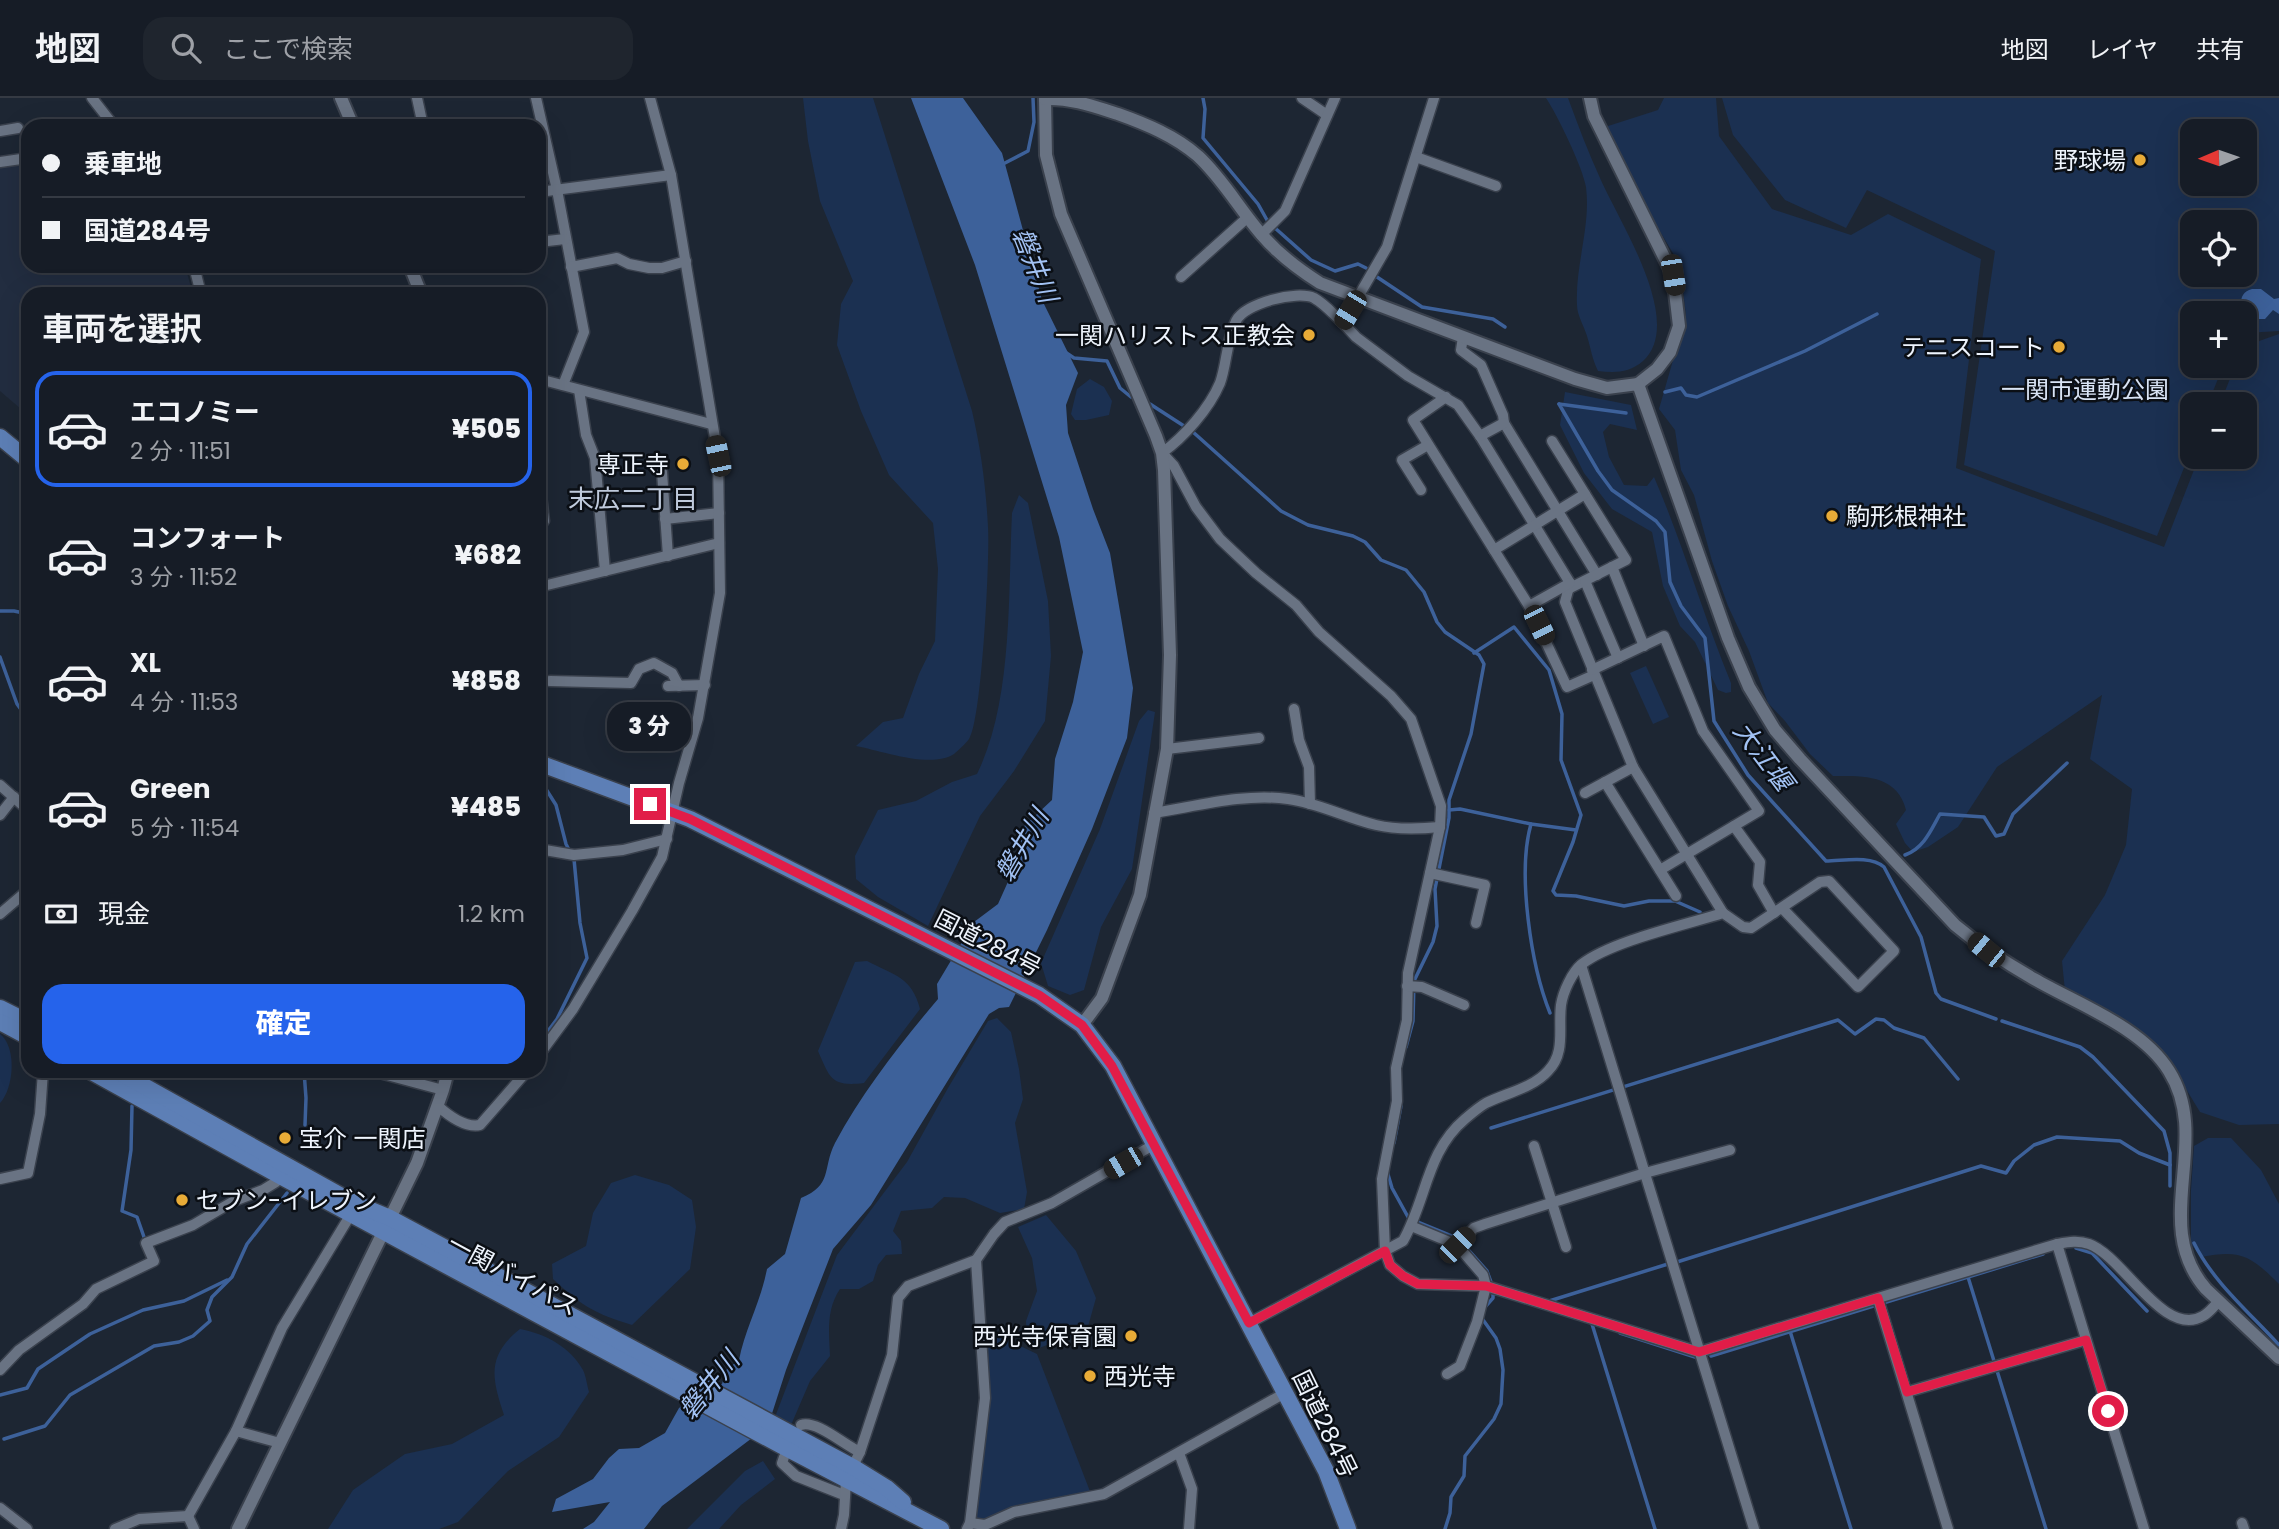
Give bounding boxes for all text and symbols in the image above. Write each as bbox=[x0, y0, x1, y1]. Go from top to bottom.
search box bbox=[143, 17, 633, 80]
text: 地図 bbox=[35, 25, 101, 72]
icon: search bbox=[167, 29, 205, 67]
text: ここで検索 bbox=[223, 31, 353, 67]
text: 地図 bbox=[2001, 33, 2049, 66]
text: レイヤ bbox=[2087, 33, 2158, 66]
text: 共有 bbox=[2196, 33, 2244, 66]
north arrow bbox=[2180, 119, 2258, 196]
map controls bbox=[2180, 119, 2257, 469]
place label: 野球場 bbox=[2054, 144, 2126, 177]
text: 乗車地 bbox=[84, 146, 162, 182]
marker: 野球場 bbox=[2132, 152, 2148, 168]
button: locate bbox=[2180, 210, 2257, 287]
text: 国道284号 bbox=[84, 213, 211, 249]
water label: 磐井川 bbox=[1004, 222, 1067, 311]
car bbox=[1660, 253, 1687, 297]
car bbox=[1331, 287, 1370, 333]
button: + bbox=[2180, 301, 2257, 378]
text: 車両を選択 bbox=[42, 306, 202, 351]
place label: 一関ハリストス正教会 bbox=[1055, 319, 1295, 352]
marker: 一関ハリストス正教会 bbox=[1301, 327, 1317, 343]
place label: テニスコート bbox=[1901, 331, 2045, 364]
marker: テニスコート bbox=[2051, 339, 2067, 355]
park label: 一関市運動公園 bbox=[2001, 373, 2169, 406]
button: − bbox=[2180, 392, 2257, 469]
text: エコノミー bbox=[130, 394, 260, 430]
icon: car bbox=[46, 398, 109, 461]
text: ¥505 bbox=[452, 411, 521, 447]
car bbox=[704, 433, 733, 479]
text: 2 分 · 11:51 bbox=[130, 435, 231, 467]
place label: 専正寺 bbox=[597, 448, 669, 481]
marker: 専正寺 bbox=[675, 456, 691, 472]
district label: 末広二丁目 bbox=[568, 481, 698, 517]
place label: 駒形根神社 bbox=[1846, 500, 1966, 533]
marker: 駒形根神社 bbox=[1824, 508, 1840, 524]
text: コンフォート bbox=[130, 520, 285, 556]
icon: car bbox=[46, 524, 109, 587]
text: ¥682 bbox=[454, 537, 521, 573]
text: 3 分 · 11:52 bbox=[130, 561, 237, 593]
car bbox=[1521, 602, 1558, 648]
text: XL bbox=[130, 645, 161, 681]
icon: car bbox=[46, 650, 109, 713]
text: ¥858 bbox=[452, 663, 521, 699]
text: 4 分 · 11:53 bbox=[130, 686, 238, 718]
callout: 3 分 bbox=[608, 702, 692, 752]
text: 3 分 bbox=[628, 710, 670, 742]
water label: 大江堰 bbox=[1725, 714, 1803, 801]
text: Green bbox=[130, 771, 211, 807]
icon: car bbox=[46, 776, 109, 839]
route end bbox=[634, 788, 666, 820]
text: ¥485 bbox=[451, 789, 521, 825]
water label: 磐井川 bbox=[987, 800, 1059, 888]
text: 5 分 · 11:54 bbox=[130, 812, 239, 844]
icon: cash bbox=[42, 895, 80, 933]
text: 現金 bbox=[98, 896, 150, 932]
text: 1.2 km bbox=[458, 898, 525, 930]
street label: 国道284号 bbox=[929, 902, 1047, 984]
car bbox=[1964, 929, 2009, 971]
button: 確定 bbox=[42, 984, 525, 1064]
place label: 宝介 一関店 bbox=[299, 1122, 425, 1155]
marker: 宝介 一関店 bbox=[277, 1130, 293, 1146]
car bbox=[1100, 1143, 1147, 1183]
place label: セブン-イレブン bbox=[196, 1184, 377, 1217]
marker: セブン-イレブン bbox=[174, 1192, 190, 1208]
car bbox=[1435, 1223, 1480, 1267]
street label: 一関バイパス bbox=[442, 1227, 584, 1323]
place label: 西光寺保育園 bbox=[973, 1320, 1117, 1353]
marker: 西光寺保育園 bbox=[1123, 1328, 1139, 1344]
water label: 磐井川 bbox=[670, 1341, 749, 1427]
place label: 西光寺 bbox=[1104, 1360, 1176, 1393]
street label: 国道284号 bbox=[1285, 1365, 1365, 1483]
marker: 西光寺 bbox=[1082, 1368, 1098, 1384]
route start bbox=[2092, 1395, 2124, 1427]

